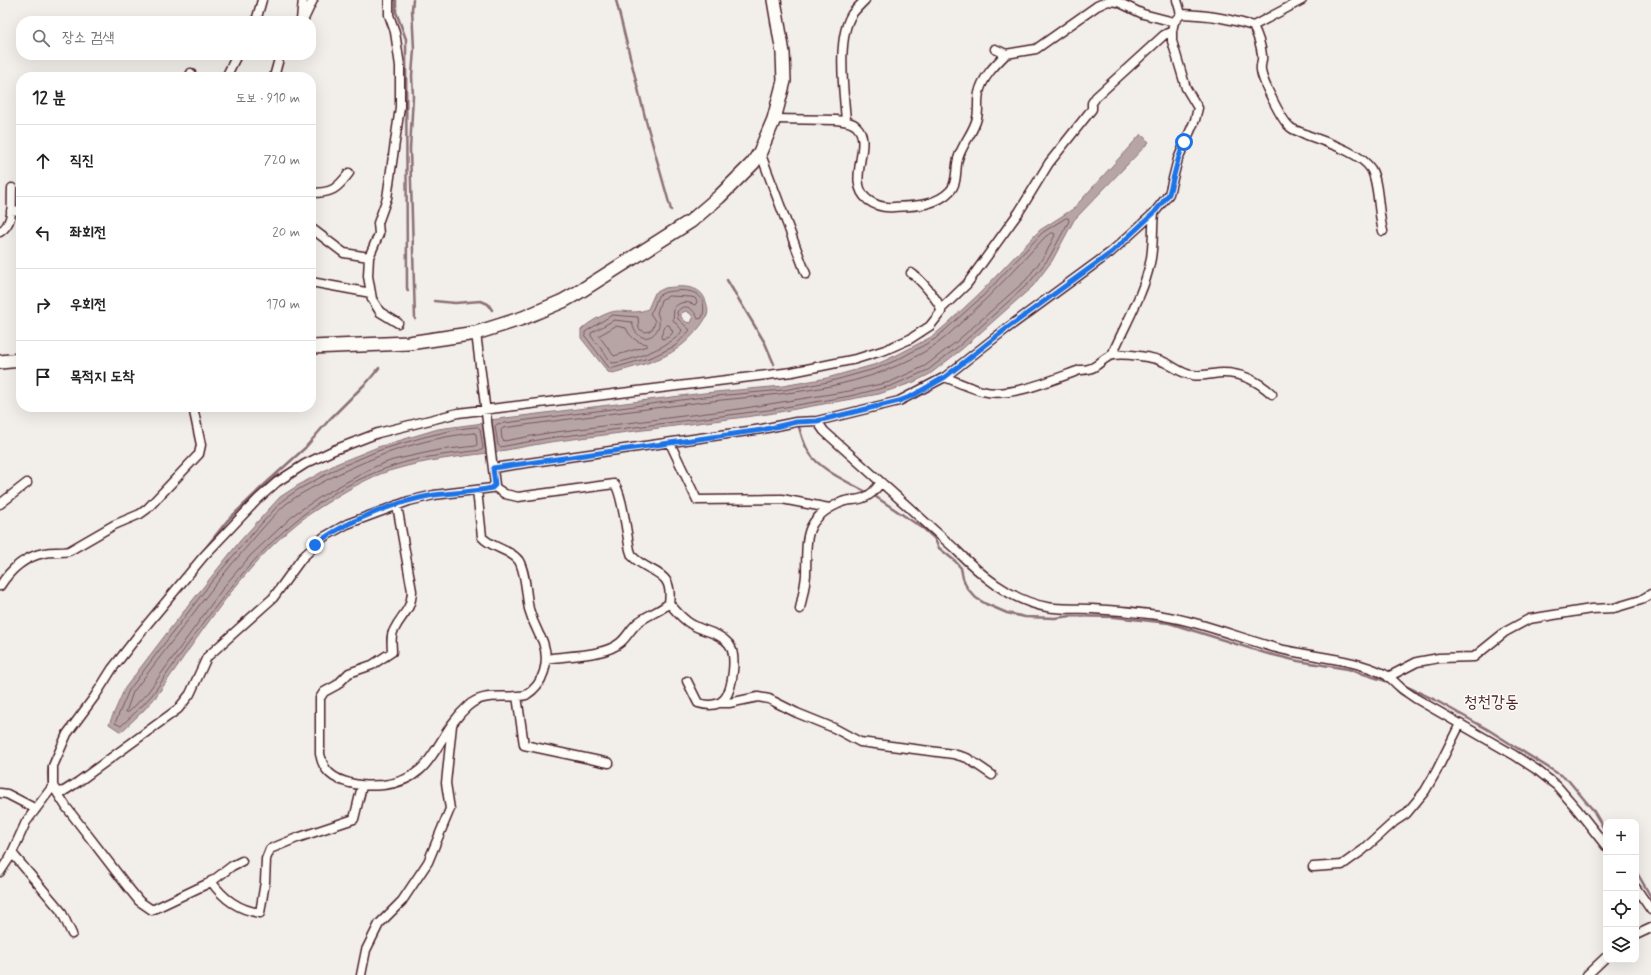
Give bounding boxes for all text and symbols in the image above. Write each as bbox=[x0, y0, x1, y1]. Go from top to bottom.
search box bbox=[16, 16, 316, 60]
icon: search bbox=[30, 27, 52, 49]
text: 장소 검색 bbox=[62, 28, 114, 48]
text: 12 분 bbox=[32, 87, 66, 109]
text: 도보 · 910 m bbox=[236, 90, 300, 107]
route start bbox=[1175, 133, 1193, 151]
icon: ahead bbox=[32, 150, 54, 172]
text: 직진 bbox=[70, 151, 94, 171]
text: 720 m bbox=[264, 152, 300, 169]
icon: left bbox=[32, 222, 54, 244]
text: 좌회전 bbox=[70, 223, 106, 243]
text: 20 m bbox=[272, 224, 300, 241]
icon: right bbox=[32, 294, 54, 316]
text: 우회전 bbox=[70, 295, 106, 315]
text: 170 m bbox=[266, 296, 300, 313]
icon: arrive bbox=[32, 366, 54, 388]
text: 목적지 도착 bbox=[70, 367, 134, 387]
route end bbox=[306, 536, 324, 554]
district label: 청천강동 bbox=[1464, 691, 1519, 713]
map controls bbox=[1603, 819, 1639, 963]
button: + bbox=[1603, 819, 1639, 855]
button: − bbox=[1603, 855, 1639, 891]
button: locate bbox=[1603, 891, 1639, 927]
button: layers bbox=[1603, 927, 1639, 963]

